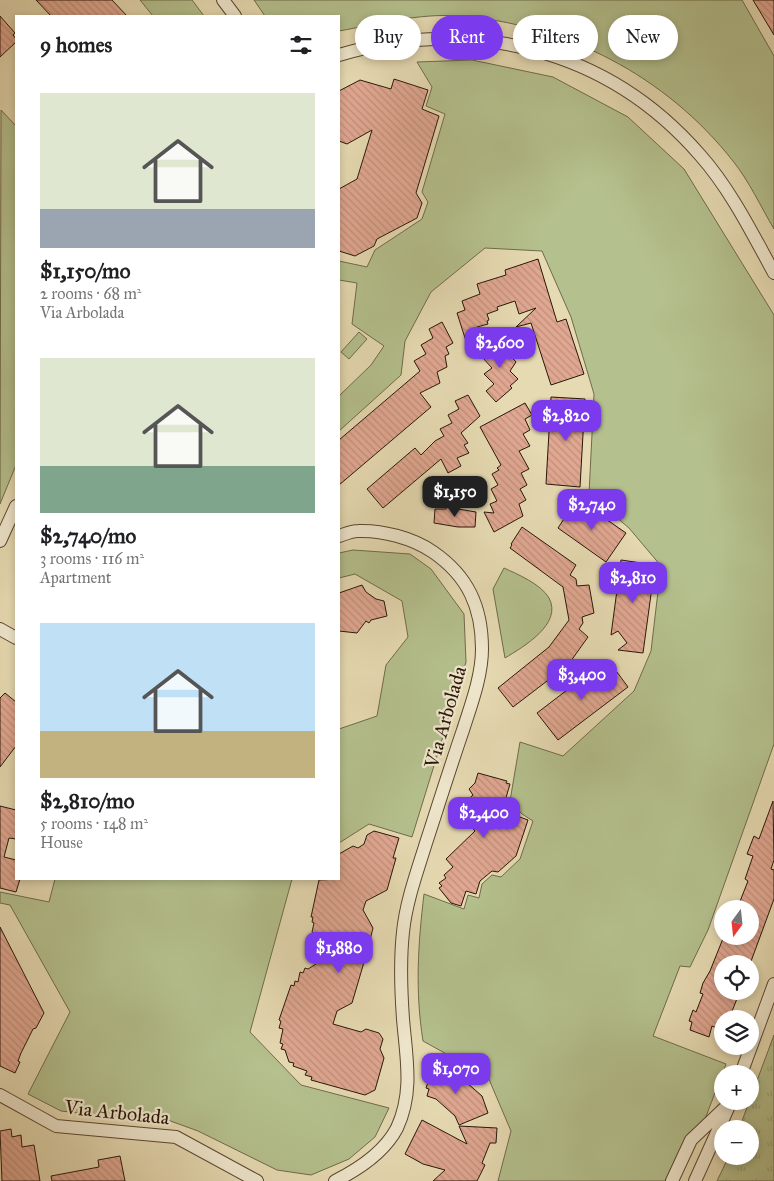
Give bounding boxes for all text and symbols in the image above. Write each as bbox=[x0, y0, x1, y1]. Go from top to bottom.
chip: Buy bbox=[355, 15, 421, 60]
chip: Rent bbox=[431, 15, 503, 60]
chip: Filters bbox=[513, 15, 598, 60]
chip: New bbox=[608, 15, 678, 60]
icon: filters bbox=[287, 31, 315, 59]
text: 9 homes bbox=[40, 32, 112, 58]
icon: home bbox=[133, 126, 223, 216]
text: $1,150/mo bbox=[40, 258, 130, 284]
text: 2 rooms · 68 m² bbox=[40, 284, 141, 303]
text: Via Arbolada bbox=[40, 303, 124, 322]
pin: $2,600 bbox=[459, 326, 541, 369]
text: $2,600 bbox=[476, 333, 524, 352]
icon: home bbox=[133, 391, 223, 481]
pin: $2,820 bbox=[525, 400, 607, 442]
text: $2,820 bbox=[542, 406, 590, 425]
pin: $1,150 bbox=[414, 476, 496, 518]
text: $1,150 bbox=[433, 482, 477, 501]
pin: $2,740 bbox=[551, 488, 633, 531]
text: $2,740 bbox=[568, 495, 616, 514]
text: $2,740/mo bbox=[40, 523, 136, 549]
text: 3 rooms · 116 m² bbox=[40, 549, 144, 568]
pin: $2,810 bbox=[592, 562, 674, 604]
text: Apartment bbox=[40, 568, 112, 587]
text: $2,810 bbox=[610, 568, 656, 587]
icon: home bbox=[133, 656, 223, 746]
pin: $3,400 bbox=[541, 658, 623, 701]
street label: Via Arbolada bbox=[419, 663, 471, 772]
text: $3,400 bbox=[558, 665, 606, 684]
text: $2,810/mo bbox=[40, 788, 134, 814]
pin: $2,400 bbox=[443, 796, 525, 839]
text: $2,400 bbox=[459, 803, 509, 822]
text: 5 rooms · 148 m² bbox=[40, 814, 148, 833]
text: House bbox=[40, 833, 83, 852]
north arrow bbox=[714, 900, 759, 945]
map controls bbox=[714, 900, 759, 1165]
pin: $1,880 bbox=[298, 932, 380, 974]
text: $1,880 bbox=[316, 938, 362, 957]
button: locate bbox=[714, 955, 759, 1000]
button: layers bbox=[714, 1010, 759, 1055]
pin: $1,070 bbox=[415, 1052, 497, 1095]
text: $1,070 bbox=[432, 1059, 480, 1078]
button: + bbox=[714, 1065, 759, 1110]
street label: Via Arbolada bbox=[62, 1094, 171, 1129]
button: − bbox=[714, 1120, 759, 1165]

